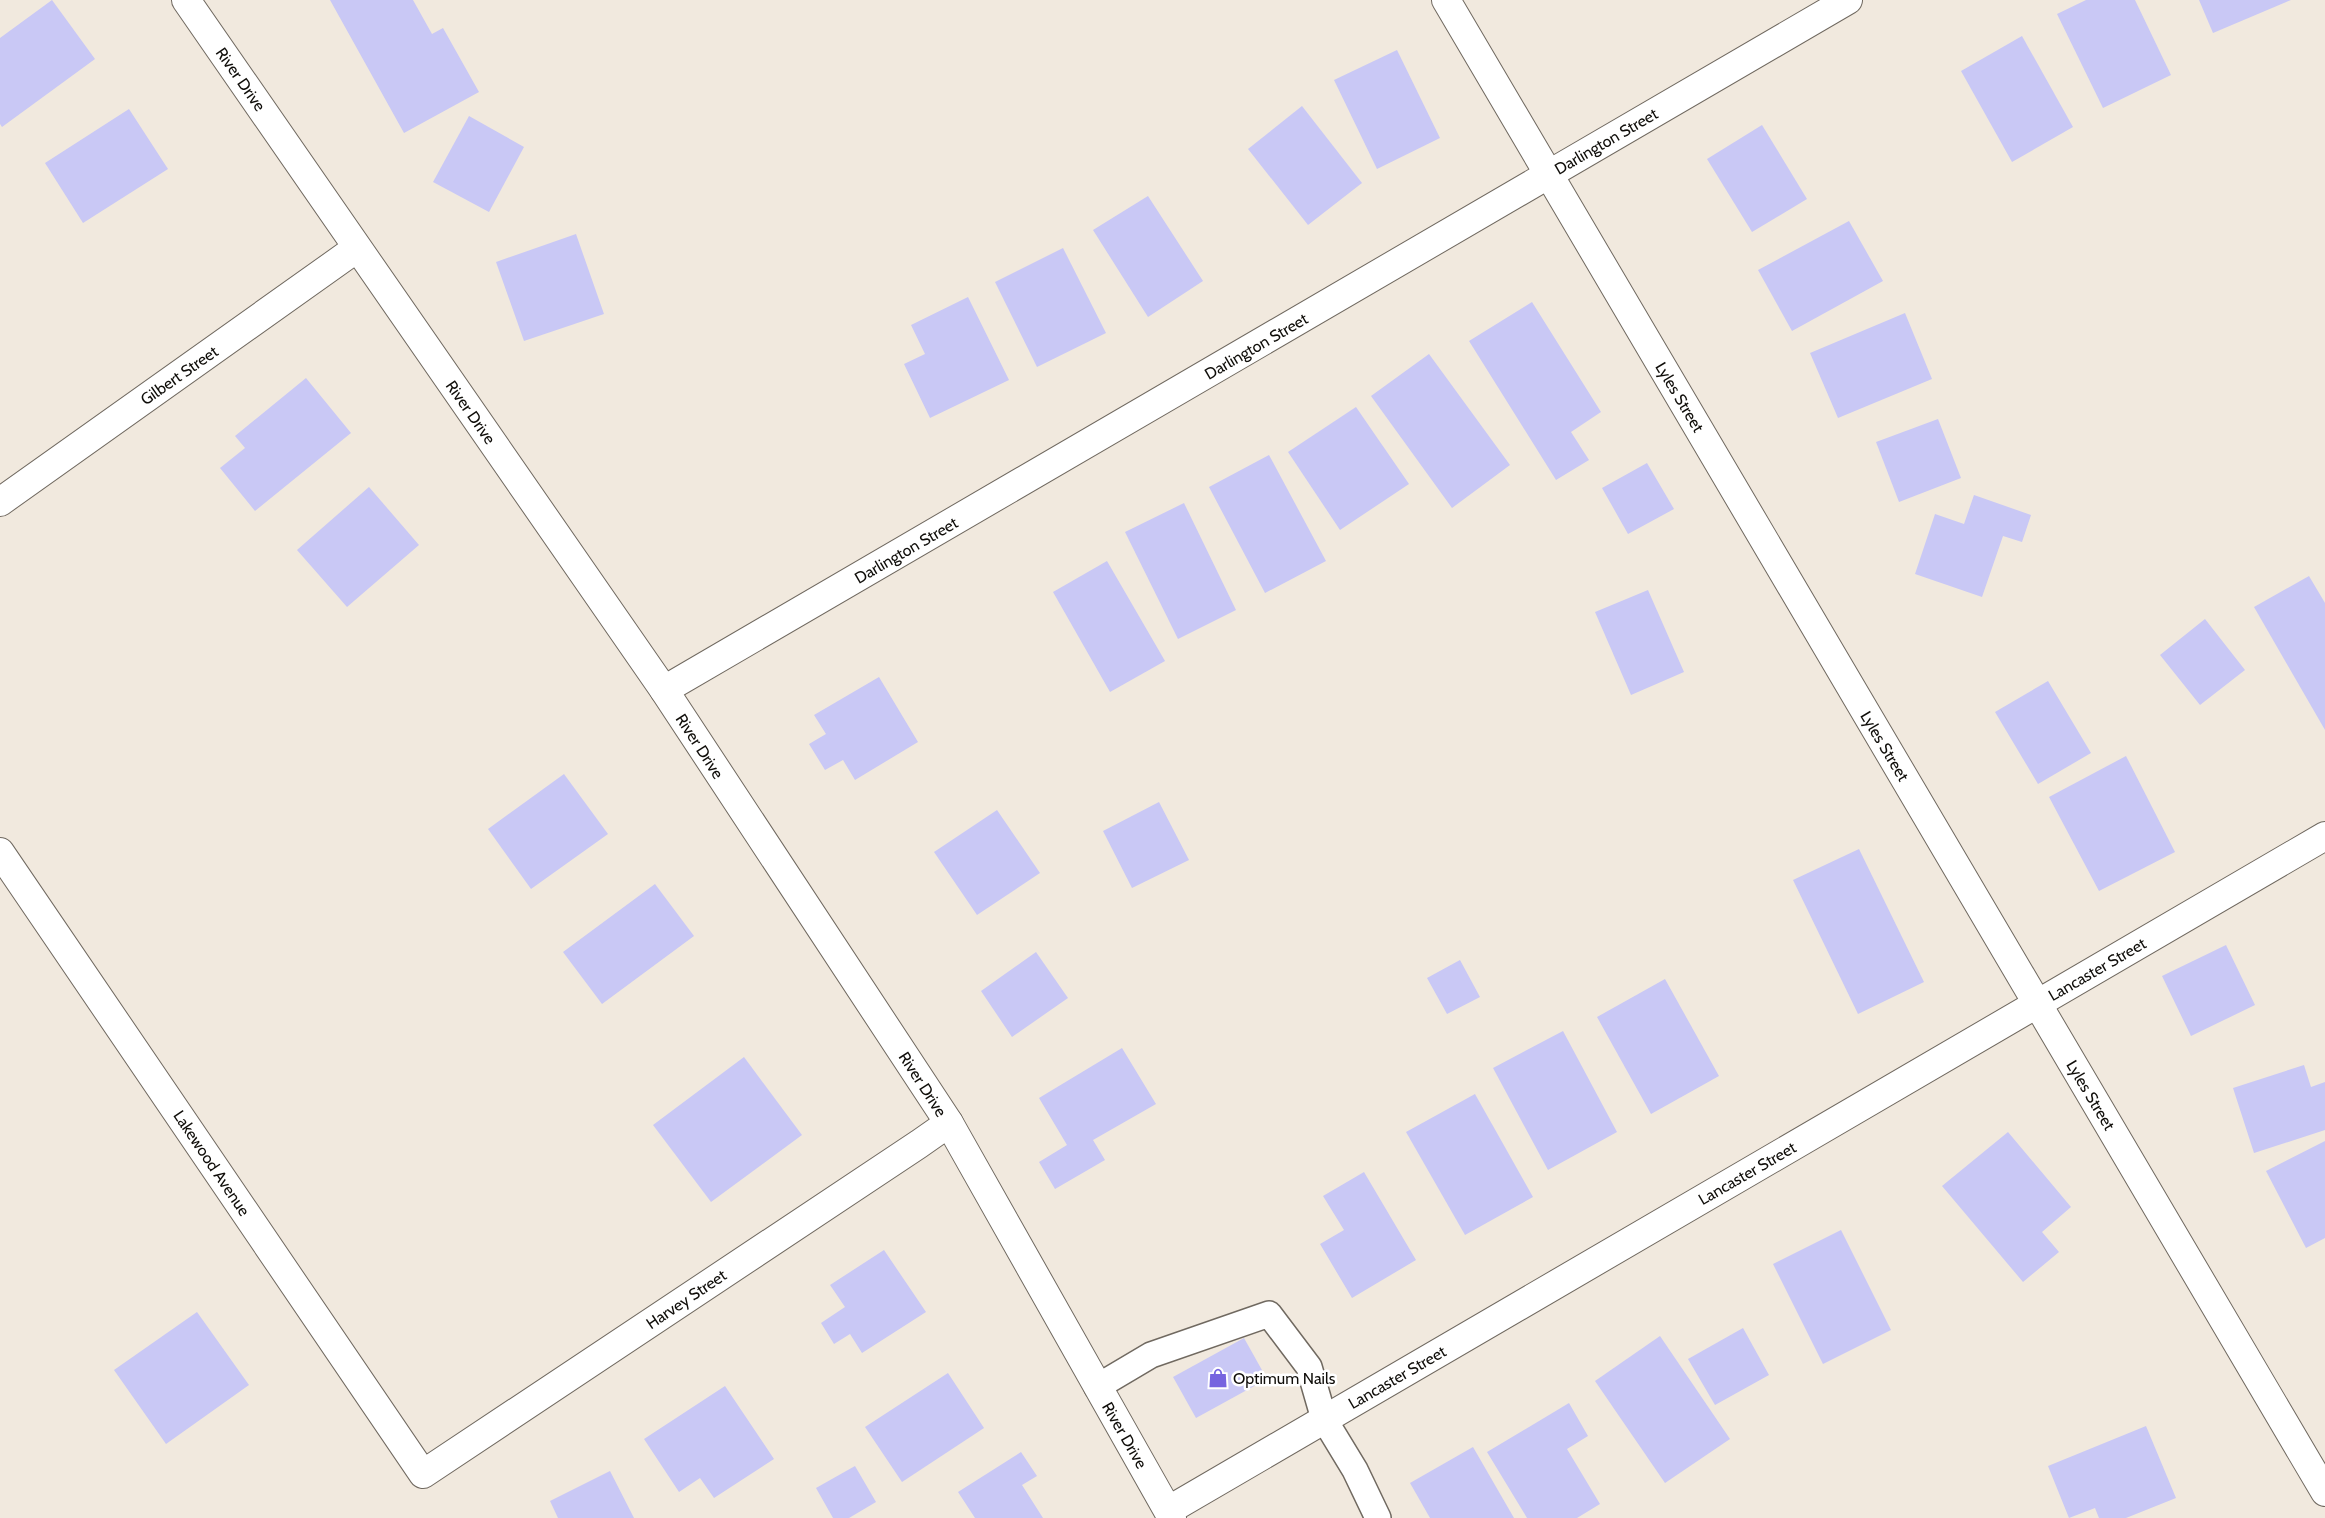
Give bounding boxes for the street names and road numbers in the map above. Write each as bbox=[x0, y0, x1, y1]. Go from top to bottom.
street label: River Drive bbox=[212, 44, 269, 115]
street label: Darlington Street bbox=[1551, 104, 1662, 179]
street label: Darlington Street bbox=[1201, 309, 1312, 384]
street label: Gilbert Street bbox=[137, 341, 222, 409]
street label: Lyles Street bbox=[1651, 359, 1708, 436]
street label: River Drive bbox=[442, 377, 499, 448]
street label: Darlington Street bbox=[851, 513, 962, 588]
street label: Lyles Street bbox=[1856, 708, 1913, 785]
street label: River Drive bbox=[672, 710, 728, 782]
street label: Lancaster Street bbox=[2045, 934, 2150, 1005]
street label: River Drive bbox=[895, 1048, 951, 1120]
street label: Lyles Street bbox=[2062, 1057, 2119, 1134]
street label: Lakewood Avenue bbox=[169, 1107, 254, 1220]
street label: Lancaster Street bbox=[1695, 1138, 1800, 1209]
street label: Harvey Street bbox=[643, 1265, 730, 1333]
street label: Lancaster Street bbox=[1345, 1342, 1450, 1413]
street label: River Drive bbox=[1098, 1399, 1151, 1472]

